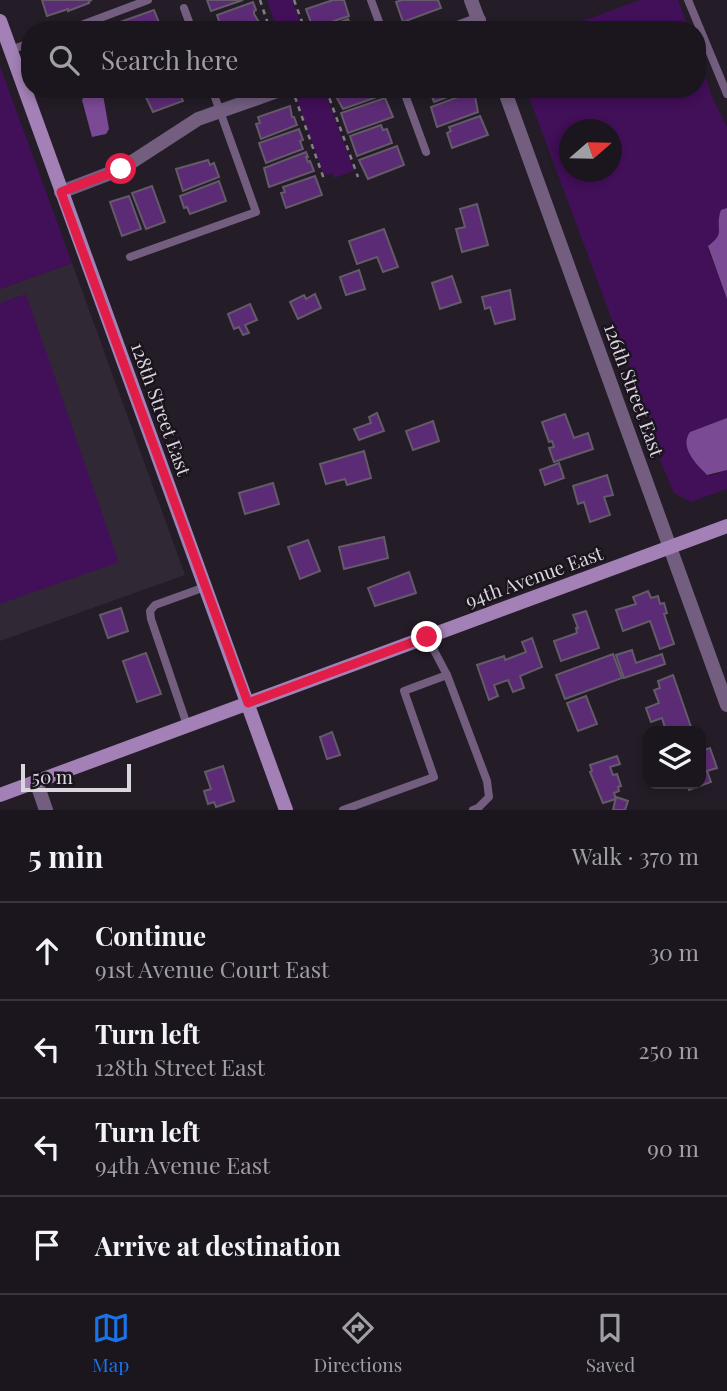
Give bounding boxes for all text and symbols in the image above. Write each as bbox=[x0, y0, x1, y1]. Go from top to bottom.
search box bbox=[21, 21, 706, 98]
icon: search bbox=[45, 41, 83, 79]
text: Search here bbox=[101, 42, 238, 77]
north arrow bbox=[559, 119, 622, 182]
route start bbox=[105, 153, 136, 184]
street label: 126th Street East bbox=[599, 319, 671, 460]
street label: 128th Street East bbox=[126, 338, 198, 479]
street label: 94th Avenue East bbox=[461, 539, 606, 613]
route end bbox=[411, 621, 442, 652]
map controls bbox=[643, 726, 706, 789]
button: layers bbox=[643, 726, 706, 789]
scale bar bbox=[21, 761, 131, 793]
text: 50 m bbox=[32, 763, 73, 789]
text: 5 min bbox=[28, 836, 103, 876]
text: Walk · 370 m bbox=[572, 840, 699, 871]
text: Continue bbox=[95, 918, 206, 953]
icon: ahead bbox=[28, 932, 66, 970]
text: 30 m bbox=[649, 936, 699, 967]
text: 91st Avenue Court East bbox=[95, 953, 329, 984]
text: Turn left bbox=[95, 1016, 200, 1051]
icon: left bbox=[28, 1030, 66, 1068]
text: 250 m bbox=[638, 1034, 699, 1065]
text: 128th Street East bbox=[95, 1051, 265, 1082]
text: Turn left bbox=[95, 1114, 200, 1149]
icon: left bbox=[28, 1128, 66, 1166]
text: 90 m bbox=[647, 1132, 699, 1163]
text: 94th Avenue East bbox=[95, 1149, 270, 1180]
icon: arrive bbox=[28, 1226, 66, 1264]
text: Arrive at destination bbox=[95, 1228, 341, 1263]
tab: Map bbox=[92, 1309, 130, 1377]
tab: Directions bbox=[313, 1309, 402, 1377]
tab: Saved bbox=[586, 1309, 635, 1377]

